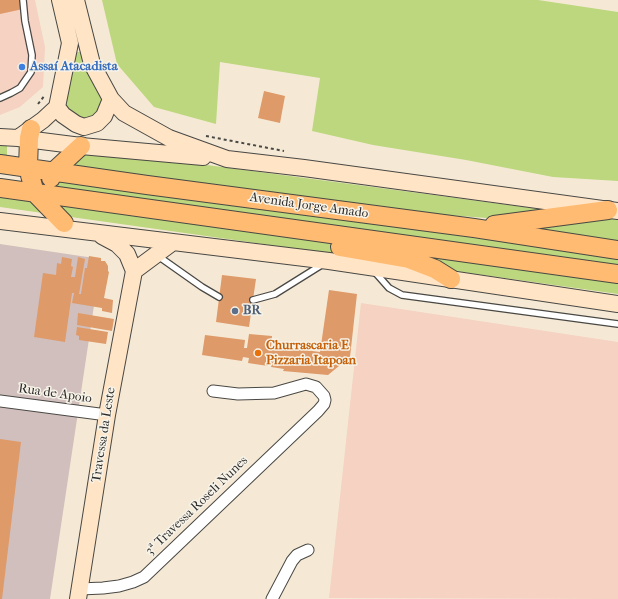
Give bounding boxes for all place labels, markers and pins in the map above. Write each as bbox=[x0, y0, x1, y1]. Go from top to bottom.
place label: Assaí Atacadista bbox=[30, 59, 118, 75]
marker: Assaí Atacadista bbox=[17, 62, 27, 72]
place label: BR bbox=[243, 303, 261, 319]
marker: BR bbox=[230, 306, 240, 316]
place label: Churrascaria E Pizzaria Itapoan bbox=[266, 338, 356, 369]
marker: Churrascaria E Pizzaria Itapoan bbox=[253, 348, 263, 358]

